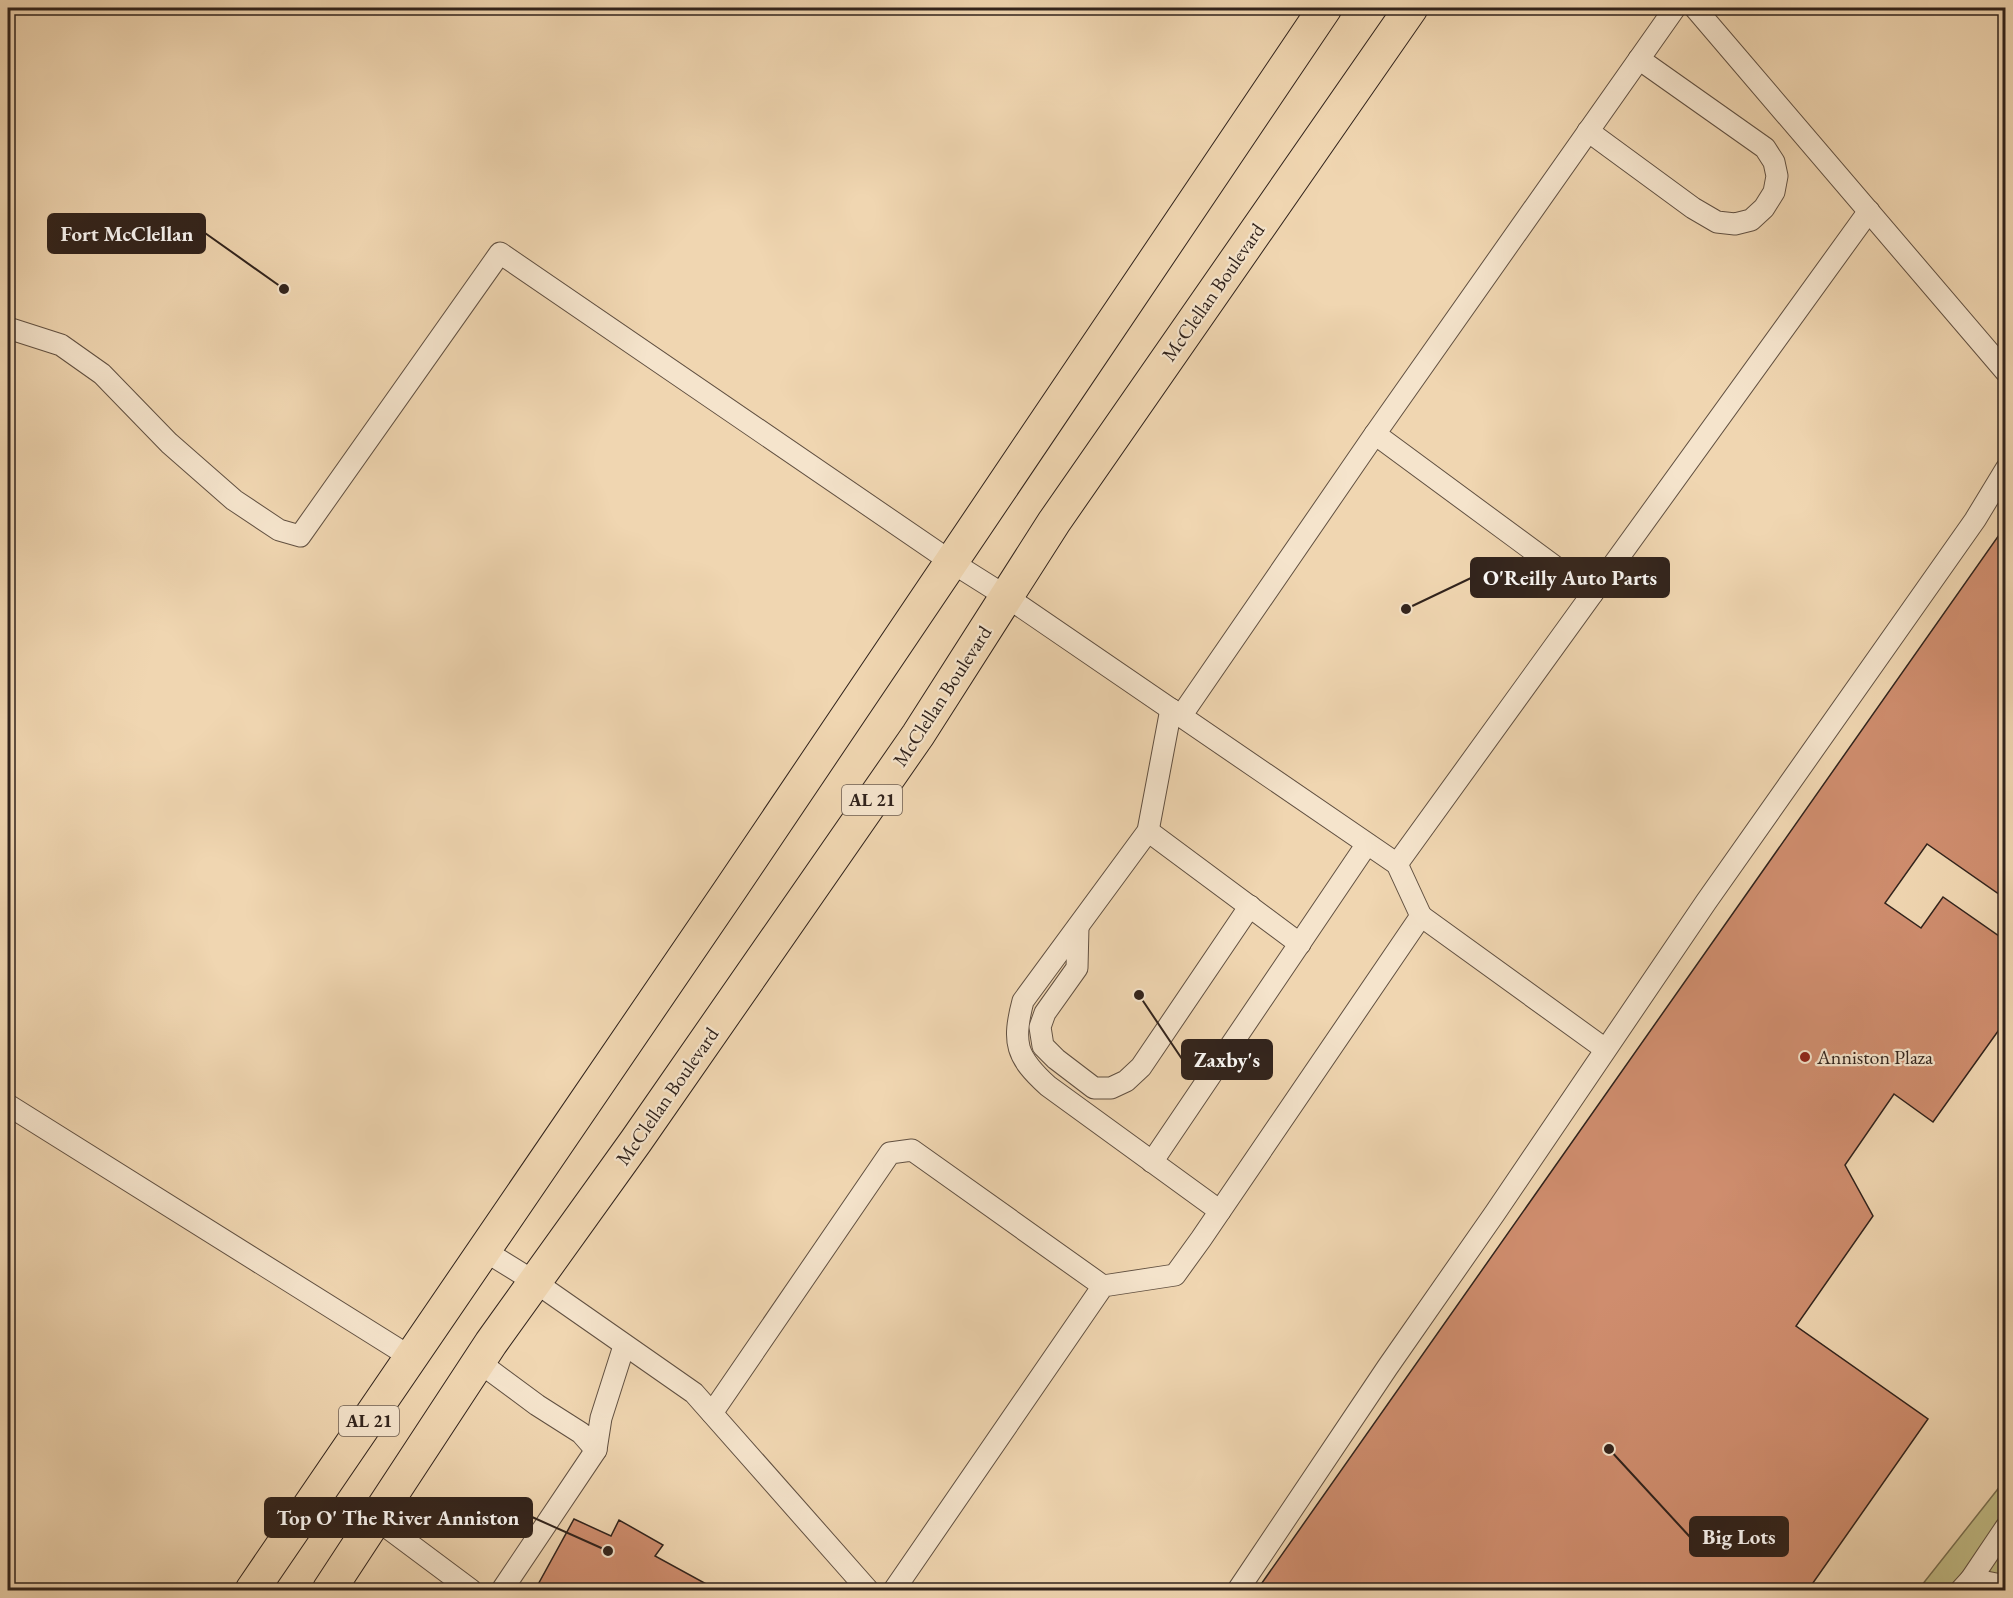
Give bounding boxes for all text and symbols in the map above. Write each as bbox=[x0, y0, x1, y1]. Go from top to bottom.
callout: Fort McClellan bbox=[48, 214, 205, 253]
street label: McClellan Boulevard bbox=[1156, 217, 1271, 366]
text: Fort McClellan bbox=[61, 220, 193, 247]
callout: O'Reilly Auto Parts bbox=[1471, 558, 1669, 597]
text: O'Reilly Auto Parts bbox=[1483, 564, 1657, 591]
street label: McClellan Boulevard bbox=[887, 620, 998, 771]
road number: AL 21 bbox=[842, 785, 902, 815]
street label: McClellan Boulevard bbox=[610, 1021, 725, 1170]
callout: Zaxby's bbox=[1182, 1040, 1272, 1079]
place label: Anniston Plaza bbox=[1816, 1044, 1933, 1070]
text: Zaxby's bbox=[1194, 1046, 1260, 1073]
marker: Anniston Plaza bbox=[1798, 1050, 1812, 1064]
road number: AL 21 bbox=[339, 1406, 399, 1436]
callout: Top O' The River Anniston bbox=[265, 1498, 532, 1537]
text: Top O' The River Anniston bbox=[277, 1504, 520, 1531]
callout: Big Lots bbox=[1690, 1517, 1788, 1556]
text: Big Lots bbox=[1702, 1523, 1776, 1550]

